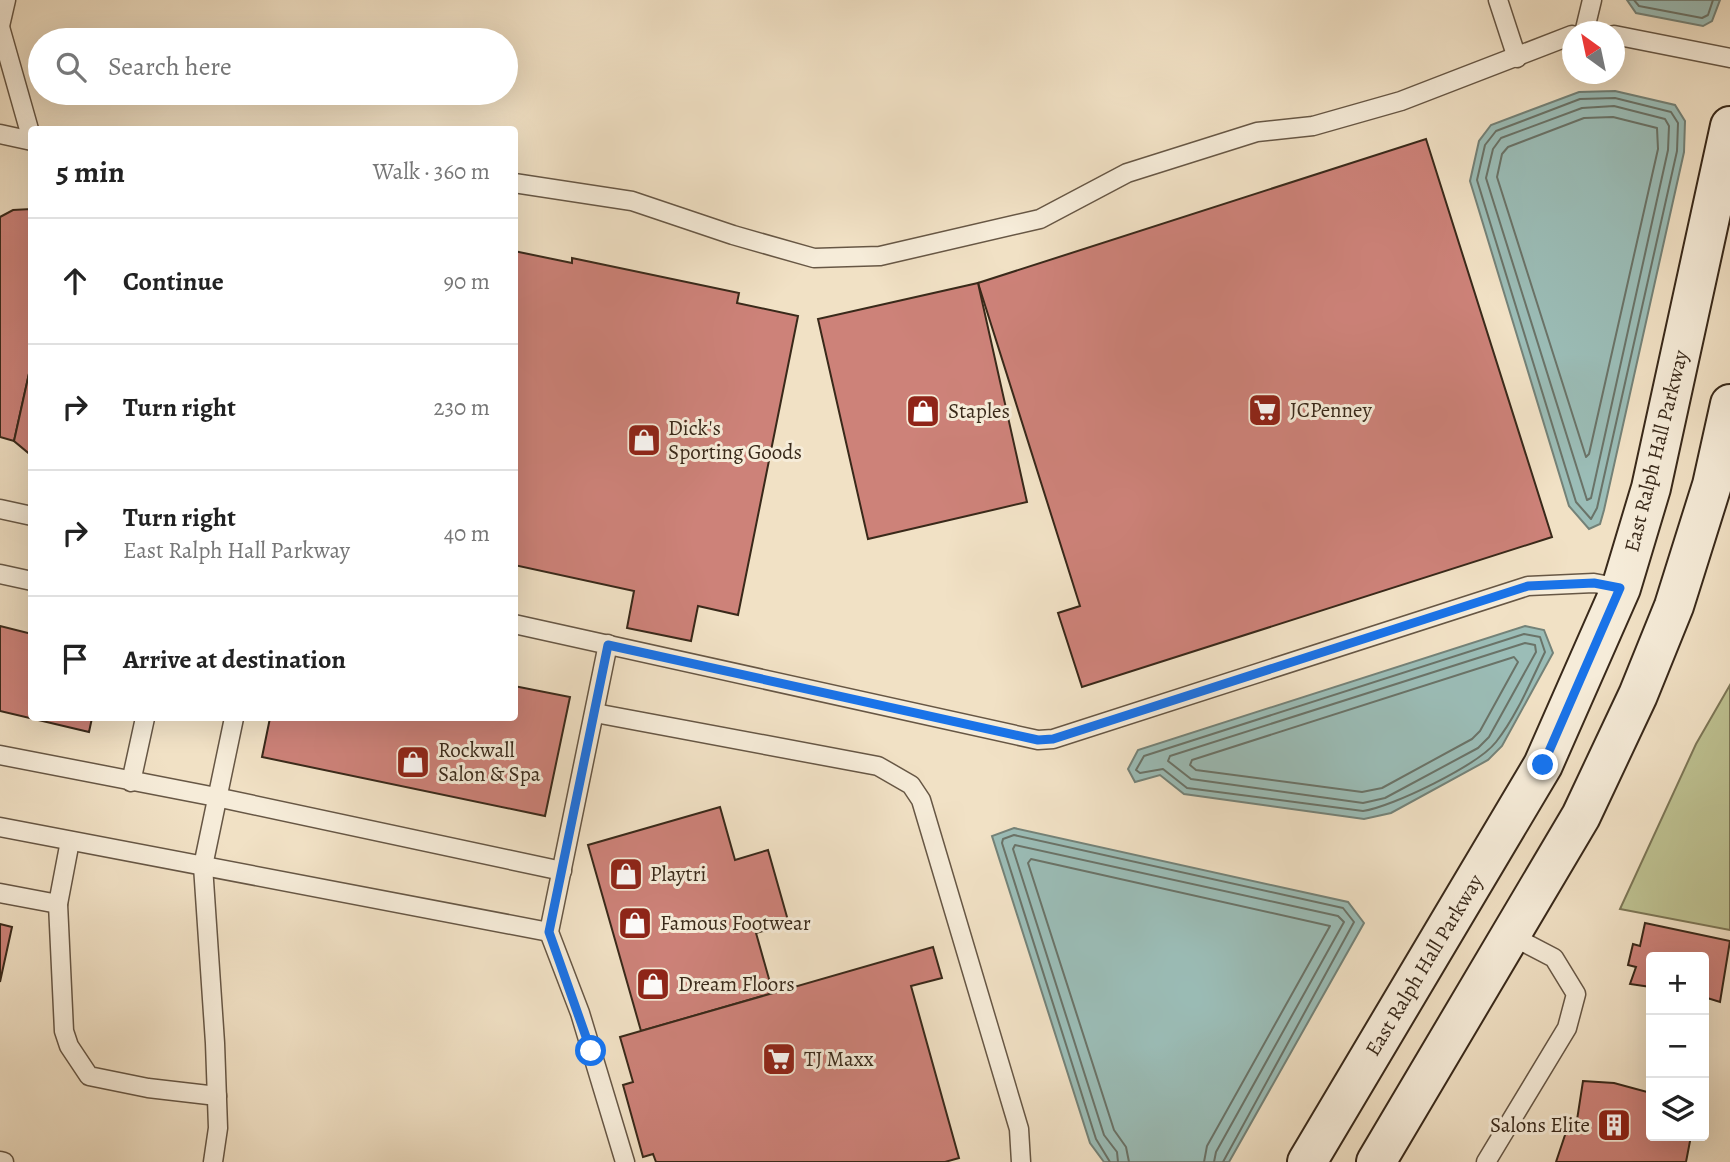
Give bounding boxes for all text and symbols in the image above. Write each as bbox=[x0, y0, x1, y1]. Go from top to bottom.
north arrow bbox=[1562, 21, 1625, 84]
search box bbox=[28, 28, 518, 105]
icon: search bbox=[52, 48, 90, 86]
text: Search here bbox=[108, 49, 232, 84]
text: 5 min bbox=[56, 152, 125, 192]
text: Walk · 360 m bbox=[373, 156, 490, 187]
icon: ahead bbox=[56, 262, 94, 300]
text: Continue bbox=[123, 264, 224, 299]
text: 90 m bbox=[444, 266, 490, 297]
street label: East Ralph Hall Parkway bbox=[1617, 346, 1695, 555]
icon: right bbox=[56, 388, 94, 426]
text: Turn right bbox=[123, 390, 236, 425]
supermarket icon: JCPenney bbox=[1246, 391, 1284, 429]
text: 230 m bbox=[434, 392, 490, 423]
shop icon: Staples bbox=[904, 392, 942, 430]
place label: JCPenney bbox=[1290, 396, 1372, 424]
place label: Staples bbox=[948, 397, 1010, 425]
place label: Dick's Sporting Goods bbox=[668, 414, 802, 466]
shop icon: Dick's Sporting Goods bbox=[625, 421, 663, 459]
text: Turn right bbox=[123, 500, 236, 535]
icon: right bbox=[56, 514, 94, 552]
text: 40 m bbox=[444, 518, 490, 549]
text: East Ralph Hall Parkway bbox=[123, 535, 350, 566]
icon: arrive bbox=[56, 640, 94, 678]
text: Arrive at destination bbox=[123, 642, 346, 677]
place label: Rockwall Salon & Spa bbox=[438, 736, 541, 788]
shop icon: Rockwall Salon & Spa bbox=[394, 743, 432, 781]
route end bbox=[1527, 749, 1558, 780]
shop icon: Playtri bbox=[607, 855, 645, 893]
place label: Playtri bbox=[650, 860, 706, 888]
street label: East Ralph Hall Parkway bbox=[1359, 868, 1490, 1061]
shop icon: Famous Footwear bbox=[616, 904, 654, 942]
place label: Famous Footwear bbox=[660, 909, 811, 937]
map controls bbox=[1646, 952, 1709, 1141]
button: + bbox=[1646, 952, 1709, 1015]
shop icon: Dream Floors bbox=[634, 965, 672, 1003]
place label: Dream Floors bbox=[678, 970, 795, 998]
button: − bbox=[1646, 1015, 1709, 1078]
route start bbox=[575, 1035, 606, 1066]
supermarket icon: TJ Maxx bbox=[760, 1040, 798, 1078]
place label: TJ Maxx bbox=[804, 1045, 874, 1073]
button: layers bbox=[1646, 1078, 1709, 1141]
building icon: Salons Elite bbox=[1595, 1106, 1633, 1144]
place label: Salons Elite bbox=[1490, 1111, 1590, 1139]

